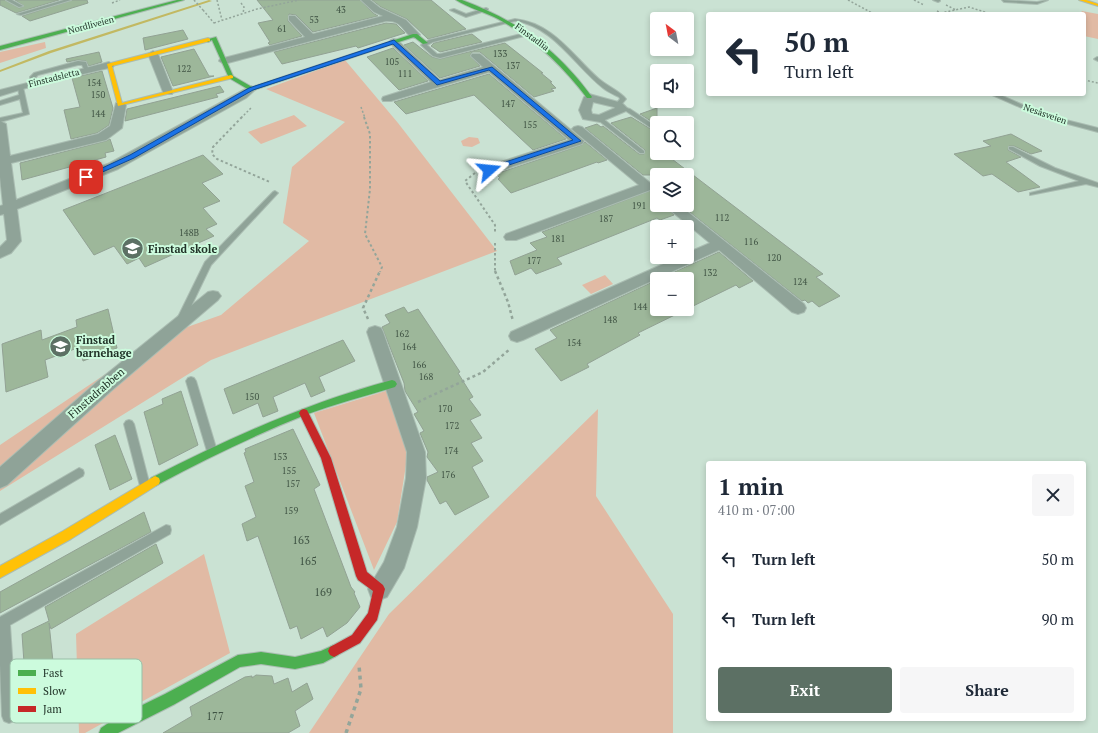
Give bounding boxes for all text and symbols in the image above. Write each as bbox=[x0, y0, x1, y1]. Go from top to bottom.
house number: 43 bbox=[336, 4, 346, 16]
north arrow bbox=[650, 12, 694, 56]
map controls bbox=[650, 12, 694, 316]
street label: Nordliveien bbox=[67, 13, 116, 37]
house number: 53 bbox=[309, 14, 319, 26]
street label: Finstadlia bbox=[512, 20, 552, 54]
house number: 61 bbox=[277, 23, 287, 35]
text: 50 m bbox=[784, 23, 849, 60]
icon: left bbox=[718, 28, 770, 80]
house number: 133 bbox=[493, 48, 507, 60]
house number: 105 bbox=[385, 56, 399, 68]
text: Turn left bbox=[784, 59, 854, 83]
house number: 137 bbox=[506, 60, 520, 72]
house number: 122 bbox=[177, 63, 191, 75]
button: sound bbox=[650, 64, 694, 108]
street label: Finstadsletta bbox=[27, 66, 81, 90]
house number: 111 bbox=[398, 68, 412, 80]
house number: 154 bbox=[87, 77, 101, 89]
house number: 150 bbox=[91, 89, 105, 101]
house number: 147 bbox=[501, 98, 515, 110]
street label: Nesåsveien bbox=[1022, 101, 1069, 127]
house number: 144 bbox=[91, 108, 105, 120]
button: search bbox=[650, 116, 694, 160]
house number: 155 bbox=[523, 119, 537, 131]
position arrow bbox=[468, 149, 510, 191]
pin bbox=[69, 160, 103, 194]
icon: arrive bbox=[75, 166, 97, 188]
button: layers bbox=[650, 168, 694, 212]
house number: 191 bbox=[632, 200, 646, 212]
house number: 112 bbox=[715, 212, 729, 224]
house number: 187 bbox=[599, 213, 613, 225]
button: + bbox=[650, 220, 694, 264]
house number: 148B bbox=[179, 227, 199, 239]
house number: 181 bbox=[551, 233, 565, 245]
school or university icon: Finstad skole bbox=[119, 236, 145, 262]
house number: 116 bbox=[744, 236, 758, 248]
place label: Finstad skole bbox=[148, 242, 218, 256]
house number: 120 bbox=[767, 252, 781, 264]
house number: 177 bbox=[527, 255, 541, 267]
house number: 132 bbox=[703, 267, 717, 279]
button: − bbox=[650, 272, 694, 316]
house number: 124 bbox=[793, 276, 807, 288]
house number: 144 bbox=[633, 301, 647, 313]
house number: 148 bbox=[603, 314, 617, 326]
house number: 162 bbox=[395, 328, 409, 340]
school or university icon: Finstad barnehage bbox=[47, 333, 73, 359]
place label: Finstad barnehage bbox=[75, 333, 132, 360]
house number: 154 bbox=[567, 337, 581, 349]
house number: 164 bbox=[402, 341, 416, 353]
house number: 166 bbox=[412, 359, 426, 371]
street label: Finstadrabben bbox=[65, 364, 127, 421]
house number: 168 bbox=[419, 371, 433, 383]
house number: 150 bbox=[245, 391, 259, 403]
house number: 170 bbox=[438, 403, 452, 415]
house number: 172 bbox=[445, 420, 459, 432]
house number: 174 bbox=[444, 445, 458, 457]
house number: 153 bbox=[273, 451, 287, 463]
house number: 155 bbox=[282, 465, 296, 477]
house number: 176 bbox=[441, 469, 455, 481]
text: 1 min bbox=[718, 470, 784, 502]
button: close bbox=[1032, 474, 1074, 516]
house number: 157 bbox=[286, 478, 300, 490]
text: 410 m · 07:00 bbox=[718, 501, 795, 519]
house number: 159 bbox=[284, 505, 298, 517]
house number: 163 bbox=[292, 533, 310, 547]
icon: left bbox=[718, 548, 740, 570]
text: Turn left bbox=[752, 549, 816, 569]
text: 50 m bbox=[1041, 549, 1074, 569]
house number: 165 bbox=[299, 554, 317, 568]
house number: 169 bbox=[314, 585, 332, 599]
icon: left bbox=[718, 608, 740, 630]
text: Turn left bbox=[752, 609, 816, 629]
text: 90 m bbox=[1041, 609, 1074, 629]
legend bbox=[10, 659, 142, 723]
text: Fast bbox=[43, 666, 63, 680]
button: Exit bbox=[718, 667, 892, 713]
button: Share bbox=[900, 667, 1074, 713]
text: Slow bbox=[43, 684, 67, 698]
text: Jam bbox=[43, 702, 62, 716]
house number: 177 bbox=[206, 709, 224, 723]

